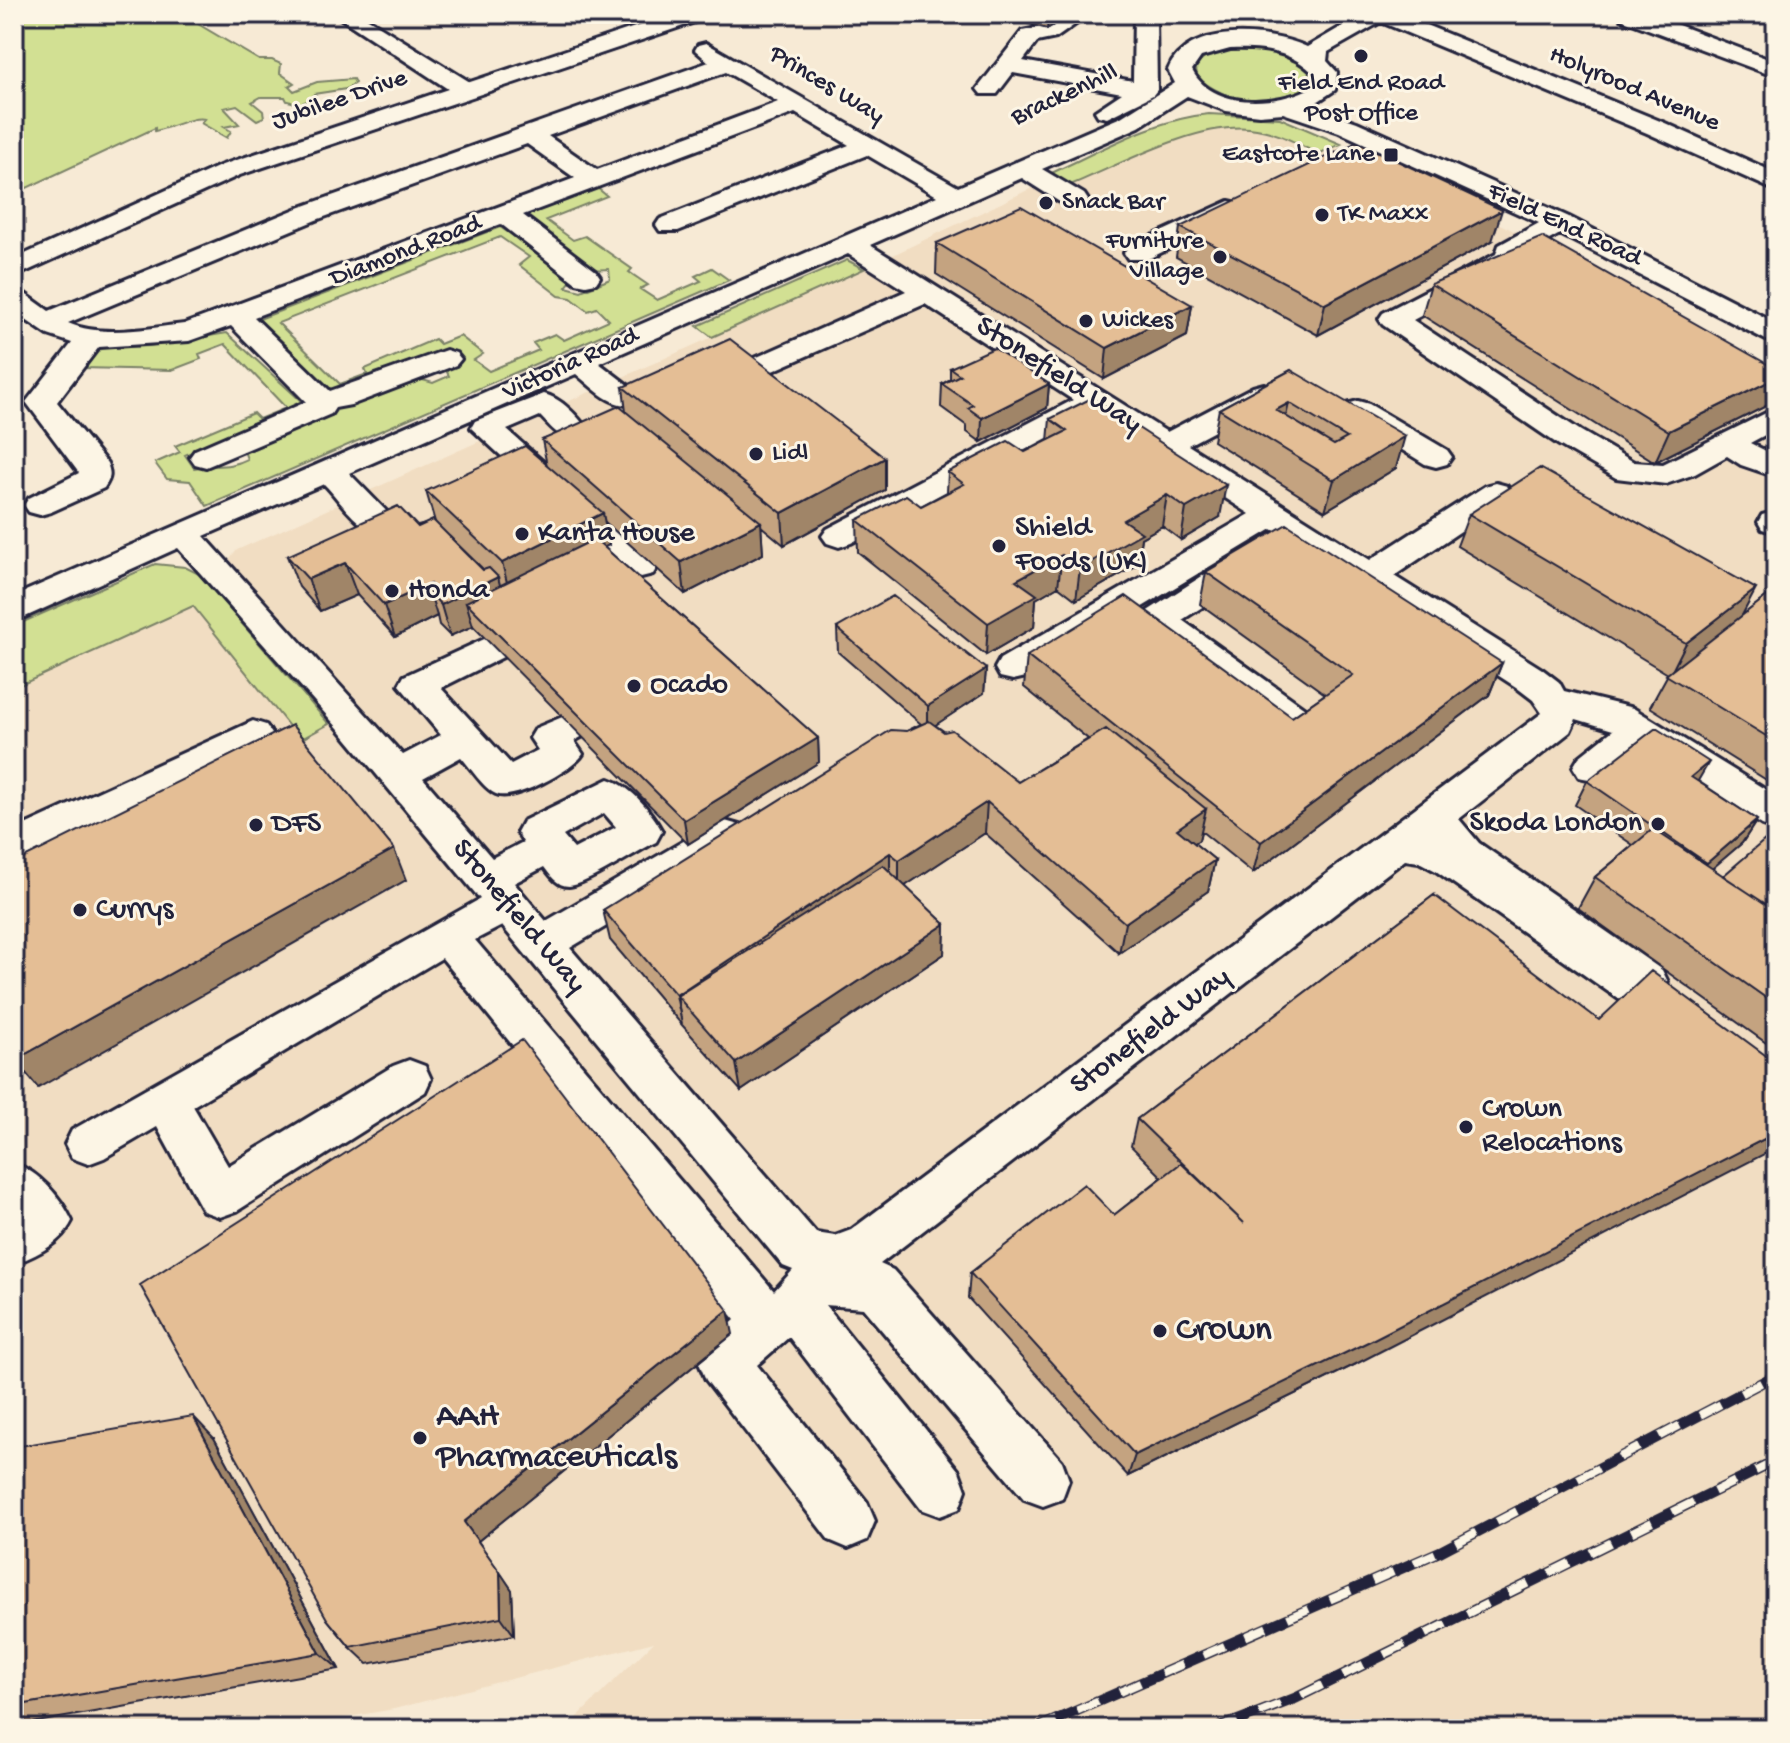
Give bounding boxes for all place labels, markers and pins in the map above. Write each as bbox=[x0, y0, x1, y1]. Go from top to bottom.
marker: Field End Road Post Office bbox=[1352, 47, 1370, 65]
place label: Field End Road Post Office bbox=[1277, 69, 1446, 130]
place label: Eastcote Lane bbox=[1222, 140, 1376, 171]
marker: Eastcote Lane bbox=[1382, 146, 1400, 164]
place label: Snack Bar bbox=[1062, 188, 1167, 219]
marker: Snack Bar bbox=[1037, 194, 1055, 212]
place label: TK Maxx bbox=[1336, 200, 1429, 231]
marker: TK Maxx bbox=[1313, 206, 1331, 224]
place label: Furniture Village bbox=[1105, 227, 1205, 288]
marker: Furniture Village bbox=[1211, 248, 1229, 266]
place label: Wickes bbox=[1102, 306, 1175, 337]
marker: Wickes bbox=[1077, 312, 1095, 330]
place label: Lidl bbox=[772, 439, 808, 470]
marker: Lidl bbox=[747, 445, 765, 463]
place label: Shield Foods (UK) bbox=[1014, 512, 1148, 581]
place label: Kanta House bbox=[538, 517, 695, 552]
marker: Kanta House bbox=[513, 525, 531, 543]
marker: Shield Foods (UK) bbox=[990, 537, 1008, 555]
place label: Honda bbox=[408, 574, 491, 609]
marker: Honda bbox=[383, 582, 401, 600]
place label: Ocado bbox=[650, 669, 728, 704]
marker: Ocado bbox=[625, 677, 643, 695]
place label: Skoda London bbox=[1470, 807, 1642, 842]
place label: DFS bbox=[270, 808, 321, 843]
marker: Skoda London bbox=[1649, 815, 1667, 833]
marker: DFS bbox=[247, 816, 265, 834]
place label: Currys bbox=[96, 893, 174, 928]
marker: Currys bbox=[71, 901, 89, 919]
place label: Crown Relocations bbox=[1482, 1093, 1623, 1162]
marker: Crown Relocations bbox=[1457, 1118, 1475, 1136]
place label: Crown bbox=[1176, 1310, 1272, 1353]
marker: Crown bbox=[1151, 1322, 1169, 1340]
place label: AAH Pharmaceuticals bbox=[435, 1396, 679, 1480]
marker: AAH Pharmaceuticals bbox=[411, 1429, 429, 1447]

